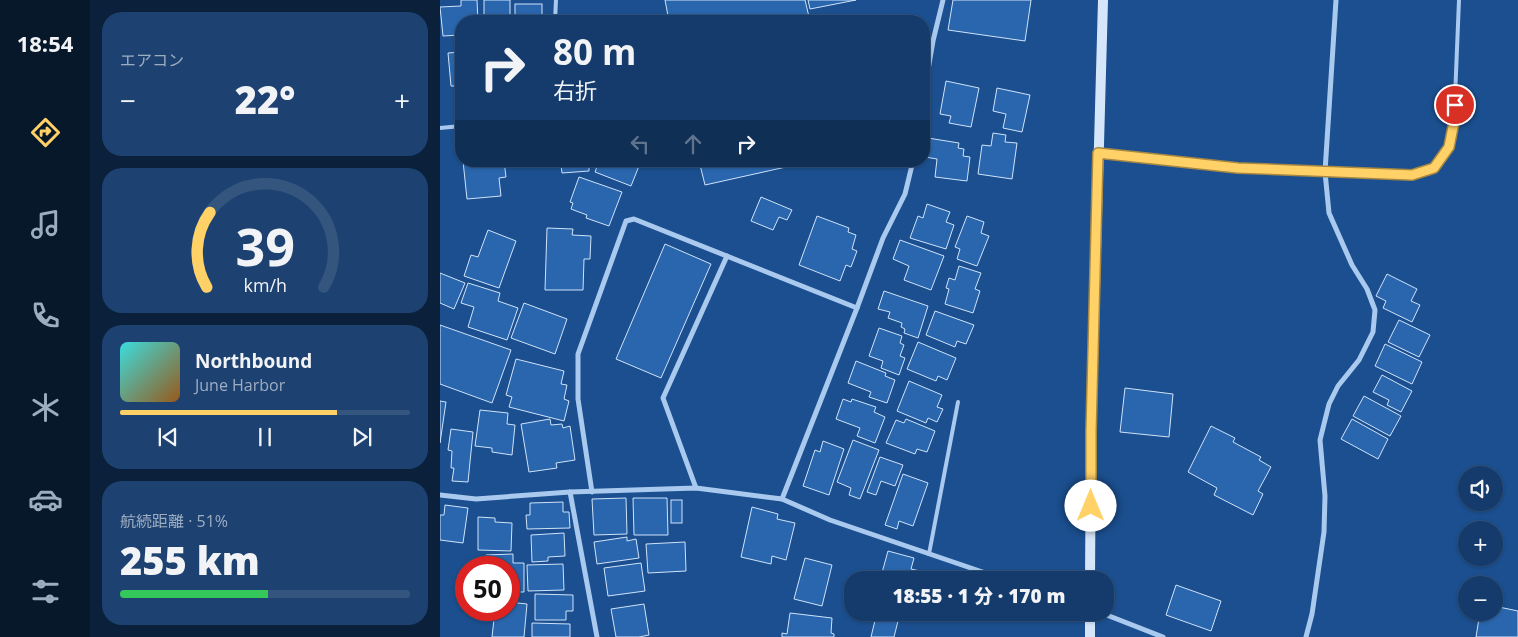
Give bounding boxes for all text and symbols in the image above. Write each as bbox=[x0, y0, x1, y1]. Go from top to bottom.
text: 18:54 bbox=[17, 28, 73, 58]
text: 80 m bbox=[553, 28, 636, 75]
icon: right bbox=[470, 35, 535, 100]
text: エアコン bbox=[120, 49, 184, 71]
text: 22° bbox=[235, 73, 295, 125]
text: 右折 bbox=[553, 75, 597, 105]
text: − bbox=[120, 81, 136, 119]
text: + bbox=[394, 81, 410, 119]
pin bbox=[1434, 84, 1476, 126]
icon: arrive bbox=[1441, 91, 1469, 119]
icon: directions bbox=[28, 115, 63, 150]
icon: left bbox=[626, 130, 654, 158]
icon: ahead bbox=[679, 130, 707, 158]
icon: right bbox=[732, 130, 760, 158]
icon: music bbox=[28, 207, 63, 242]
text: 39 bbox=[235, 210, 295, 281]
text: km/h bbox=[243, 273, 287, 297]
icon: phone bbox=[28, 298, 63, 333]
text: Northbound bbox=[195, 348, 312, 374]
text: June Harbor bbox=[195, 374, 285, 396]
icon: climate bbox=[28, 390, 63, 425]
icon: previous bbox=[154, 423, 182, 451]
icon: pause bbox=[251, 423, 279, 451]
icon: next bbox=[348, 423, 376, 451]
map controls bbox=[1458, 466, 1503, 621]
button: sound bbox=[1458, 466, 1503, 511]
position arrow bbox=[1064, 479, 1116, 531]
icon: car bbox=[28, 482, 63, 517]
text: 航続距離 · 51% bbox=[120, 510, 228, 532]
button: + bbox=[1458, 521, 1503, 566]
text: 255 km bbox=[120, 534, 260, 586]
speed limit sign: 50 bbox=[455, 556, 520, 621]
icon: filters bbox=[28, 574, 63, 609]
button: − bbox=[1458, 576, 1503, 621]
text: 18:55 · 1 分 · 170 m bbox=[892, 583, 1066, 609]

